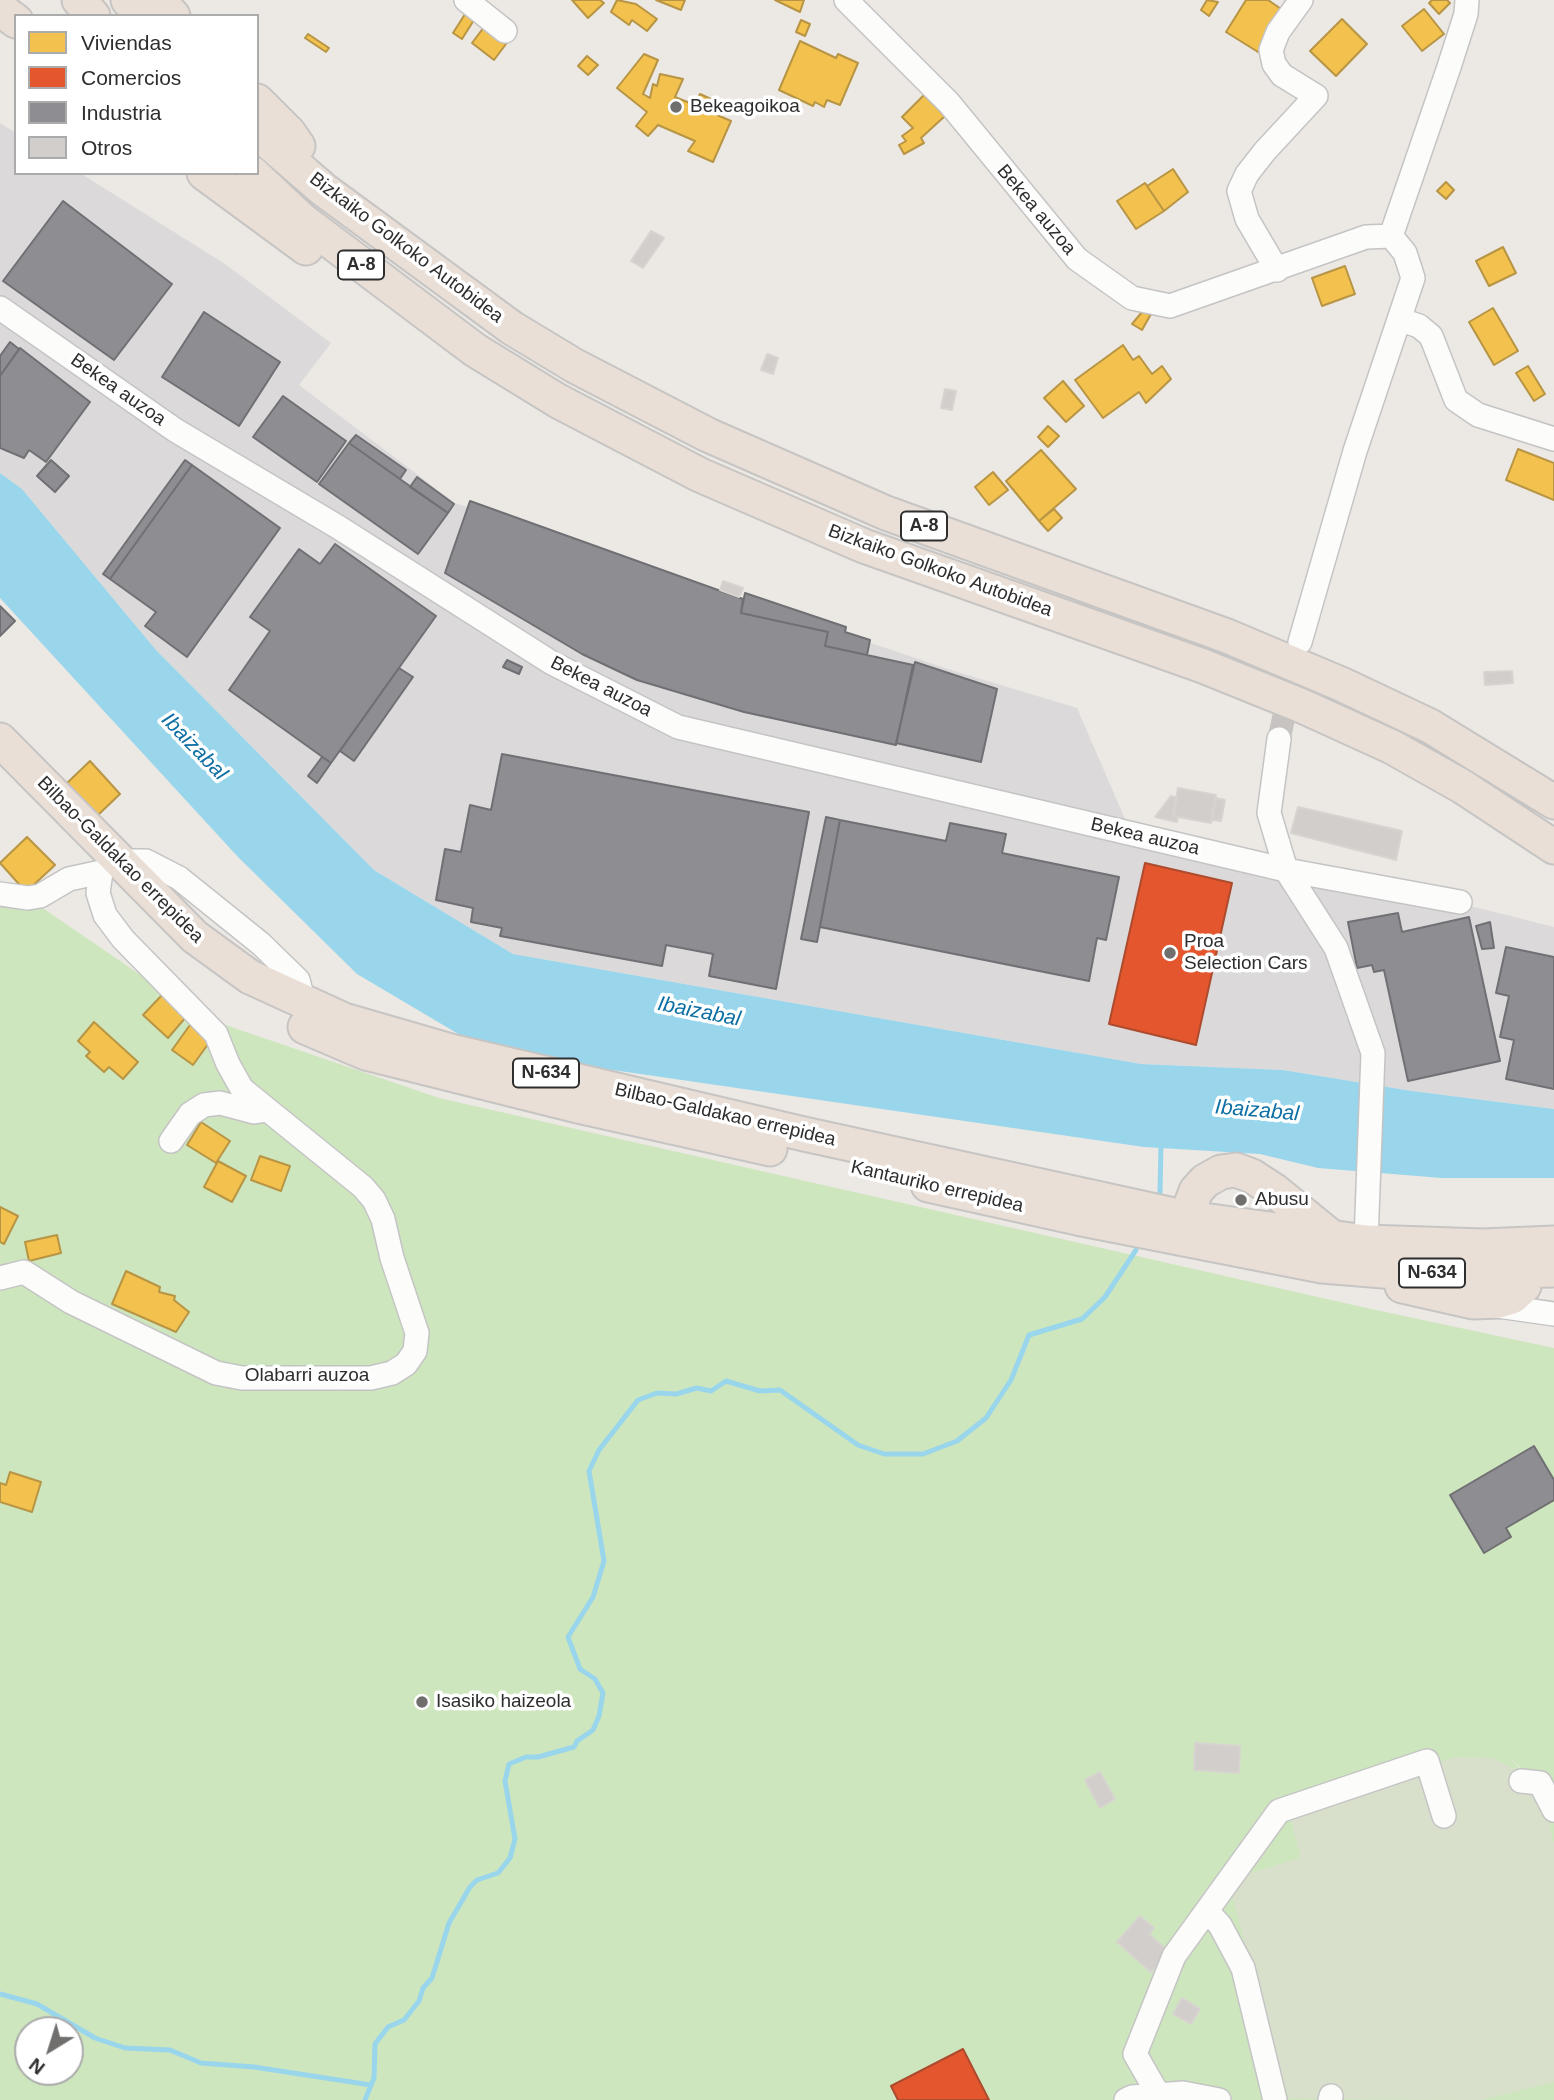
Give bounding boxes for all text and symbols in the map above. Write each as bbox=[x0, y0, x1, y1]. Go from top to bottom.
legend bbox=[14, 14, 259, 175]
text: Viviendas bbox=[81, 31, 172, 54]
text: Comercios bbox=[81, 66, 181, 89]
place label: Bekeagoikoa bbox=[690, 96, 800, 118]
marker: Bekeagoikoa bbox=[668, 99, 684, 115]
text: Industria bbox=[81, 101, 162, 124]
text: Otros bbox=[81, 136, 132, 159]
street label: Bekea auzoa bbox=[992, 160, 1080, 260]
street label: Bizkaiko Golkoko Autobidea bbox=[305, 168, 507, 328]
road number: A-8 bbox=[338, 250, 384, 279]
street label: Bekea auzoa bbox=[66, 349, 170, 431]
road number: A-8 bbox=[901, 512, 947, 540]
street label: Bizkaiko Golkoko Autobidea bbox=[825, 520, 1055, 622]
street label: Bekea auzoa bbox=[546, 652, 656, 722]
water label: Ibaizabal bbox=[156, 708, 232, 786]
street label: Bilbao-Galdakao errepidea bbox=[32, 772, 208, 948]
street label: Bekea auzoa bbox=[1088, 813, 1202, 861]
place label: Proa Selection Cars bbox=[1184, 931, 1308, 975]
marker: Proa Selection Cars bbox=[1162, 945, 1178, 961]
water label: Ibaizabal bbox=[655, 992, 743, 1032]
road number: N-634 bbox=[513, 1058, 579, 1088]
street label: Bilbao-Galdakao errepidea bbox=[612, 1078, 838, 1152]
water label: Ibaizabal bbox=[1214, 1095, 1300, 1127]
street label: Kantauriko errepidea bbox=[849, 1156, 1025, 1218]
place label: Abusu bbox=[1255, 1189, 1309, 1211]
marker: Abusu bbox=[1233, 1192, 1249, 1208]
road number: N-634 bbox=[1399, 1258, 1465, 1288]
street label: Olabarri auzoa bbox=[245, 1365, 369, 1387]
place label: Isasiko haizeola bbox=[436, 1691, 571, 1713]
marker: Isasiko haizeola bbox=[414, 1694, 430, 1710]
north arrow bbox=[14, 2016, 84, 2086]
text: N bbox=[25, 2054, 49, 2079]

